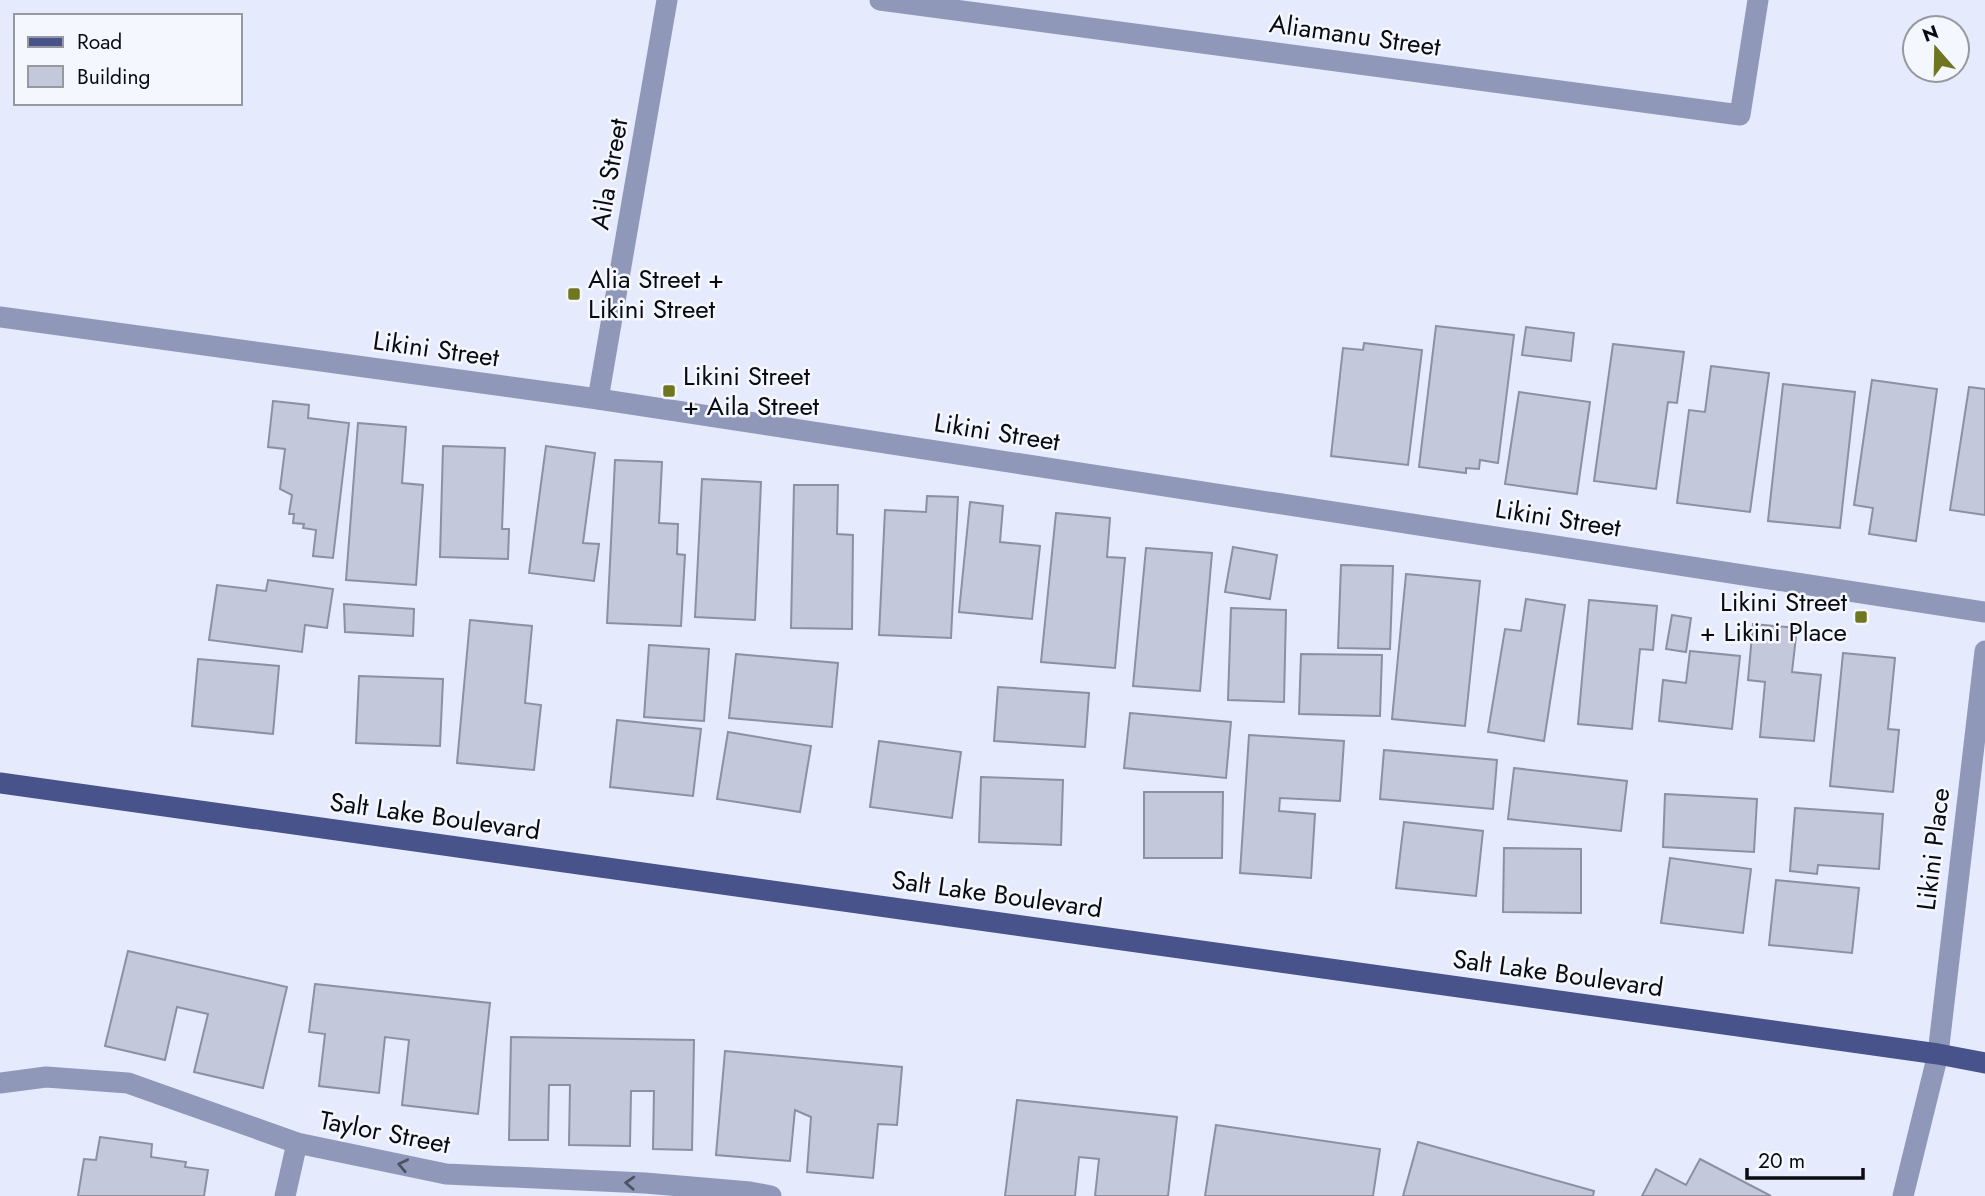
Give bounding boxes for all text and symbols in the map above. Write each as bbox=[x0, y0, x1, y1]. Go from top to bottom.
street label: Aliamanu Street bbox=[1267, 4, 1444, 66]
legend bbox=[14, 14, 242, 105]
north arrow bbox=[1901, 14, 1971, 84]
text: N bbox=[1919, 18, 1942, 49]
text: Road bbox=[77, 27, 122, 57]
text: Building bbox=[77, 62, 150, 92]
street label: Aila Street bbox=[581, 115, 638, 233]
place label: Alia Street + Likini Street bbox=[588, 260, 724, 328]
marker: Alia Street + Likini Street bbox=[566, 286, 582, 302]
street label: Likini Street bbox=[371, 321, 502, 377]
place label: Likini Street + Aila Street bbox=[683, 357, 820, 425]
marker: Likini Street + Aila Street bbox=[661, 383, 677, 399]
street label: Likini Street bbox=[931, 403, 1063, 461]
street label: Likini Street bbox=[1492, 489, 1624, 547]
place label: Likini Street + Likini Place bbox=[1700, 583, 1848, 651]
marker: Likini Street + Likini Place bbox=[1853, 609, 1869, 625]
street label: Salt Lake Boulevard bbox=[327, 782, 543, 850]
street label: Likini Place bbox=[1907, 785, 1959, 913]
street label: Salt Lake Boulevard bbox=[889, 860, 1105, 928]
street label: Salt Lake Boulevard bbox=[1450, 939, 1666, 1007]
street label: Taylor Street bbox=[316, 1101, 454, 1163]
scale bar bbox=[1747, 1136, 1862, 1180]
text: 20 m bbox=[1758, 1146, 1805, 1176]
one-way arrow bbox=[397, 1159, 409, 1174]
one-way arrow bbox=[624, 1175, 635, 1190]

